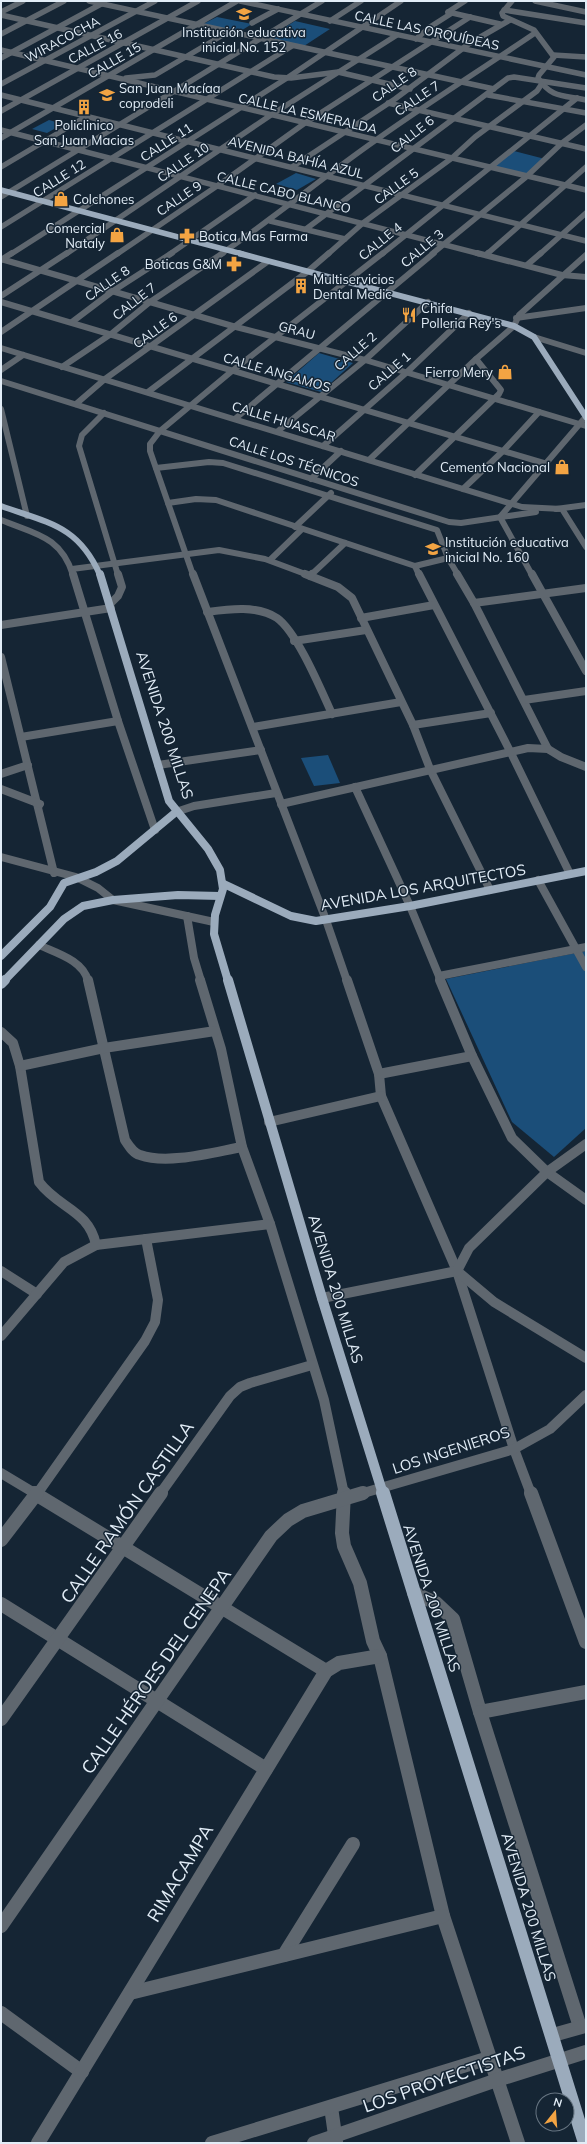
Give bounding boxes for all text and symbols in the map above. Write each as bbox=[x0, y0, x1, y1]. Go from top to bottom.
school or university icon: Institución educativa inicial No. 152 bbox=[235, 5, 253, 23]
street label: CALLE LAS ORQUÍDEAS bbox=[353, 7, 501, 53]
street label: WIRACOCHA bbox=[22, 12, 103, 66]
place label: Institución educativa inicial No. 152 bbox=[182, 24, 306, 55]
street label: CALLE 16 bbox=[65, 25, 125, 67]
street label: CALLE 15 bbox=[84, 38, 144, 82]
street label: CALLE 8 bbox=[368, 63, 420, 105]
street label: CALLE 7 bbox=[391, 77, 443, 119]
place label: San Juan Macíaa coprodeli bbox=[119, 80, 221, 111]
school or university icon: San Juan Macíaa coprodeli bbox=[98, 86, 116, 104]
street label: CALLE LA ESMERALDA bbox=[237, 89, 380, 137]
building icon: Policlinico San Juan Macias bbox=[75, 98, 93, 116]
street label: CALLE 6 bbox=[387, 112, 437, 156]
place label: Policlinico San Juan Macias bbox=[34, 117, 134, 148]
street label: CALLE 11 bbox=[137, 119, 195, 165]
street label: AVENIDA BAHÍA AZUL bbox=[226, 132, 366, 182]
street label: CALLE 10 bbox=[154, 139, 212, 185]
street label: CALLE 12 bbox=[30, 155, 88, 200]
street label: CALLE 5 bbox=[371, 164, 422, 208]
street label: CALLE CABO BLANCO bbox=[215, 168, 353, 216]
street label: CALLE 9 bbox=[153, 177, 205, 219]
shop icon: Colchones bbox=[52, 190, 70, 208]
place label: Colchones bbox=[73, 191, 135, 207]
street label: CALLE 4 bbox=[355, 219, 405, 263]
place label: Comercial Nataly bbox=[46, 220, 105, 251]
street label: CALLE 3 bbox=[397, 225, 447, 271]
shop icon: Comercial Nataly bbox=[108, 226, 126, 244]
pharmacy icon: Botica Mas Farma bbox=[178, 227, 196, 245]
place label: Botica Mas Farma bbox=[199, 228, 308, 244]
pharmacy icon: Boticas G&M bbox=[225, 255, 243, 273]
place label: Boticas G&M bbox=[145, 256, 222, 272]
street label: CALLE 8 bbox=[81, 262, 133, 304]
place label: Multiservicios Dental Medic bbox=[313, 271, 394, 302]
building icon: Multiservicios Dental Medic bbox=[292, 277, 310, 295]
street label: CALLE 7 bbox=[109, 279, 159, 323]
place label: Chifa Polleria Rey's bbox=[421, 300, 501, 331]
restaurant icon: Chifa Polleria Rey's bbox=[400, 306, 418, 324]
street label: CALLE 6 bbox=[130, 308, 181, 352]
street label: GRAU bbox=[277, 317, 317, 343]
street label: CALLE 2 bbox=[330, 328, 380, 374]
street label: CALLE 1 bbox=[364, 348, 414, 394]
street label: CALLE ANGAMOS bbox=[221, 349, 333, 395]
shop icon: Fierro Mery bbox=[496, 363, 514, 381]
place label: Fierro Mery bbox=[425, 364, 493, 380]
street label: CALLE HUASCAR bbox=[230, 398, 338, 444]
street label: CALLE LOS TÉCNICOS bbox=[227, 432, 361, 490]
shop icon: Cemento Nacional bbox=[553, 458, 571, 476]
place label: Cemento Nacional bbox=[440, 459, 550, 475]
place label: Institución educativa inicial No. 160 bbox=[445, 534, 569, 565]
school or university icon: Institución educativa inicial No. 160 bbox=[424, 540, 442, 558]
street label: AVENIDA 200 MILLAS bbox=[132, 649, 198, 801]
street label: AVENIDA LOS ARQUITECTOS bbox=[319, 860, 527, 914]
street label: AVENIDA 200 MILLAS bbox=[304, 1212, 368, 1366]
street label: CALLE RAMÓN CASTILLA bbox=[55, 1416, 199, 1608]
street label: LOS INGENIEROS bbox=[390, 1422, 512, 1478]
street label: AVENIDA 200 MILLAS bbox=[399, 1522, 465, 1674]
street label: CALLE HÉROES DEL CENEPA bbox=[76, 1564, 236, 1778]
street label: RIMACAMPA bbox=[142, 1820, 218, 1926]
street label: AVENIDA 200 MILLAS bbox=[497, 1830, 561, 1984]
street label: LOS PROYECTISTAS bbox=[360, 2040, 528, 2118]
north arrow bbox=[535, 2092, 575, 2132]
text: N bbox=[552, 2095, 564, 2110]

